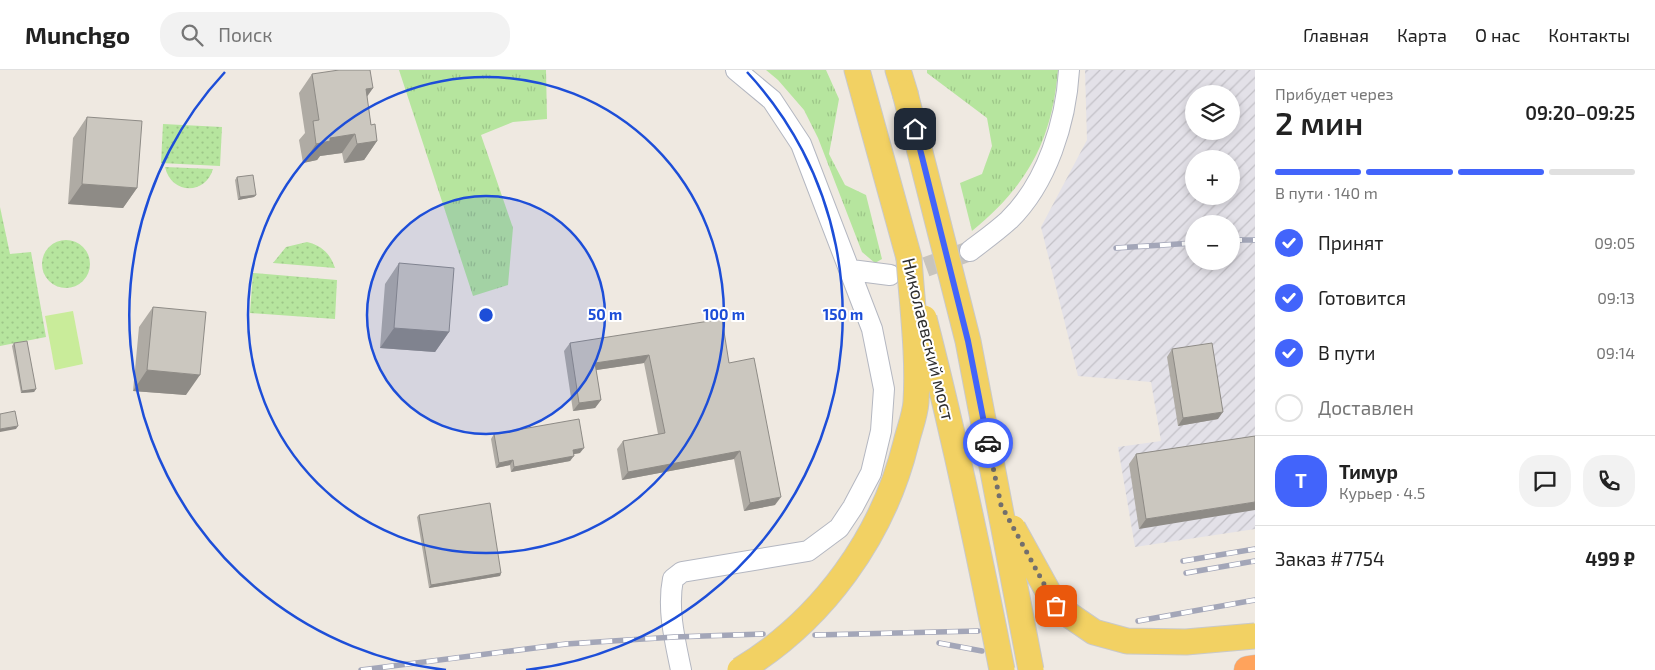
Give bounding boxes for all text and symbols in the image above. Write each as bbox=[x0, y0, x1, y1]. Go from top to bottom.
search box bbox=[160, 12, 510, 57]
text: Munchgo bbox=[25, 20, 130, 49]
icon: search bbox=[178, 21, 206, 49]
text: Поиск bbox=[218, 23, 272, 46]
text: Главная bbox=[1303, 24, 1369, 46]
text: Карта bbox=[1397, 24, 1447, 46]
text: О нас bbox=[1475, 24, 1520, 46]
text: Контакты bbox=[1548, 24, 1630, 46]
text: Прибудет через bbox=[1275, 84, 1393, 103]
map controls bbox=[1185, 85, 1240, 270]
button: layers bbox=[1185, 85, 1240, 140]
text: 09:20–09:25 bbox=[1525, 101, 1635, 124]
text: 2 мин bbox=[1275, 103, 1363, 141]
pin bbox=[894, 108, 936, 150]
icon: home bbox=[901, 115, 929, 143]
button: + bbox=[1185, 150, 1240, 205]
text: В пути · 140 m bbox=[1275, 183, 1378, 202]
button: − bbox=[1185, 215, 1240, 270]
icon: check bbox=[1275, 229, 1303, 257]
text: Принят bbox=[1318, 231, 1384, 254]
text: 09:05 bbox=[1594, 233, 1635, 252]
street label: Николаевский мост bbox=[898, 255, 960, 423]
icon: check bbox=[1275, 284, 1303, 312]
text: Готовится bbox=[1318, 286, 1406, 309]
text: 09:13 bbox=[1597, 288, 1635, 307]
text: 50 m bbox=[588, 305, 622, 323]
text: 100 m bbox=[703, 305, 745, 323]
text: 150 m bbox=[823, 305, 863, 323]
centre of rings bbox=[477, 306, 495, 324]
icon: check bbox=[1275, 339, 1303, 367]
text: В пути bbox=[1318, 341, 1376, 364]
text: 09:14 bbox=[1596, 343, 1635, 362]
text: Доставлен bbox=[1318, 396, 1414, 419]
courier bbox=[963, 418, 1013, 468]
icon: car bbox=[974, 429, 1002, 457]
button: chat bbox=[1519, 455, 1571, 507]
button: phone bbox=[1583, 455, 1635, 507]
text: Тимур bbox=[1339, 460, 1398, 483]
text: Т bbox=[1295, 469, 1307, 492]
text: Курьер · 4.5 bbox=[1339, 483, 1425, 502]
text: Заказ #7754 bbox=[1275, 547, 1385, 570]
text: 499 ₽ bbox=[1585, 547, 1635, 570]
pin bbox=[1035, 585, 1077, 627]
icon: bag bbox=[1042, 592, 1070, 620]

